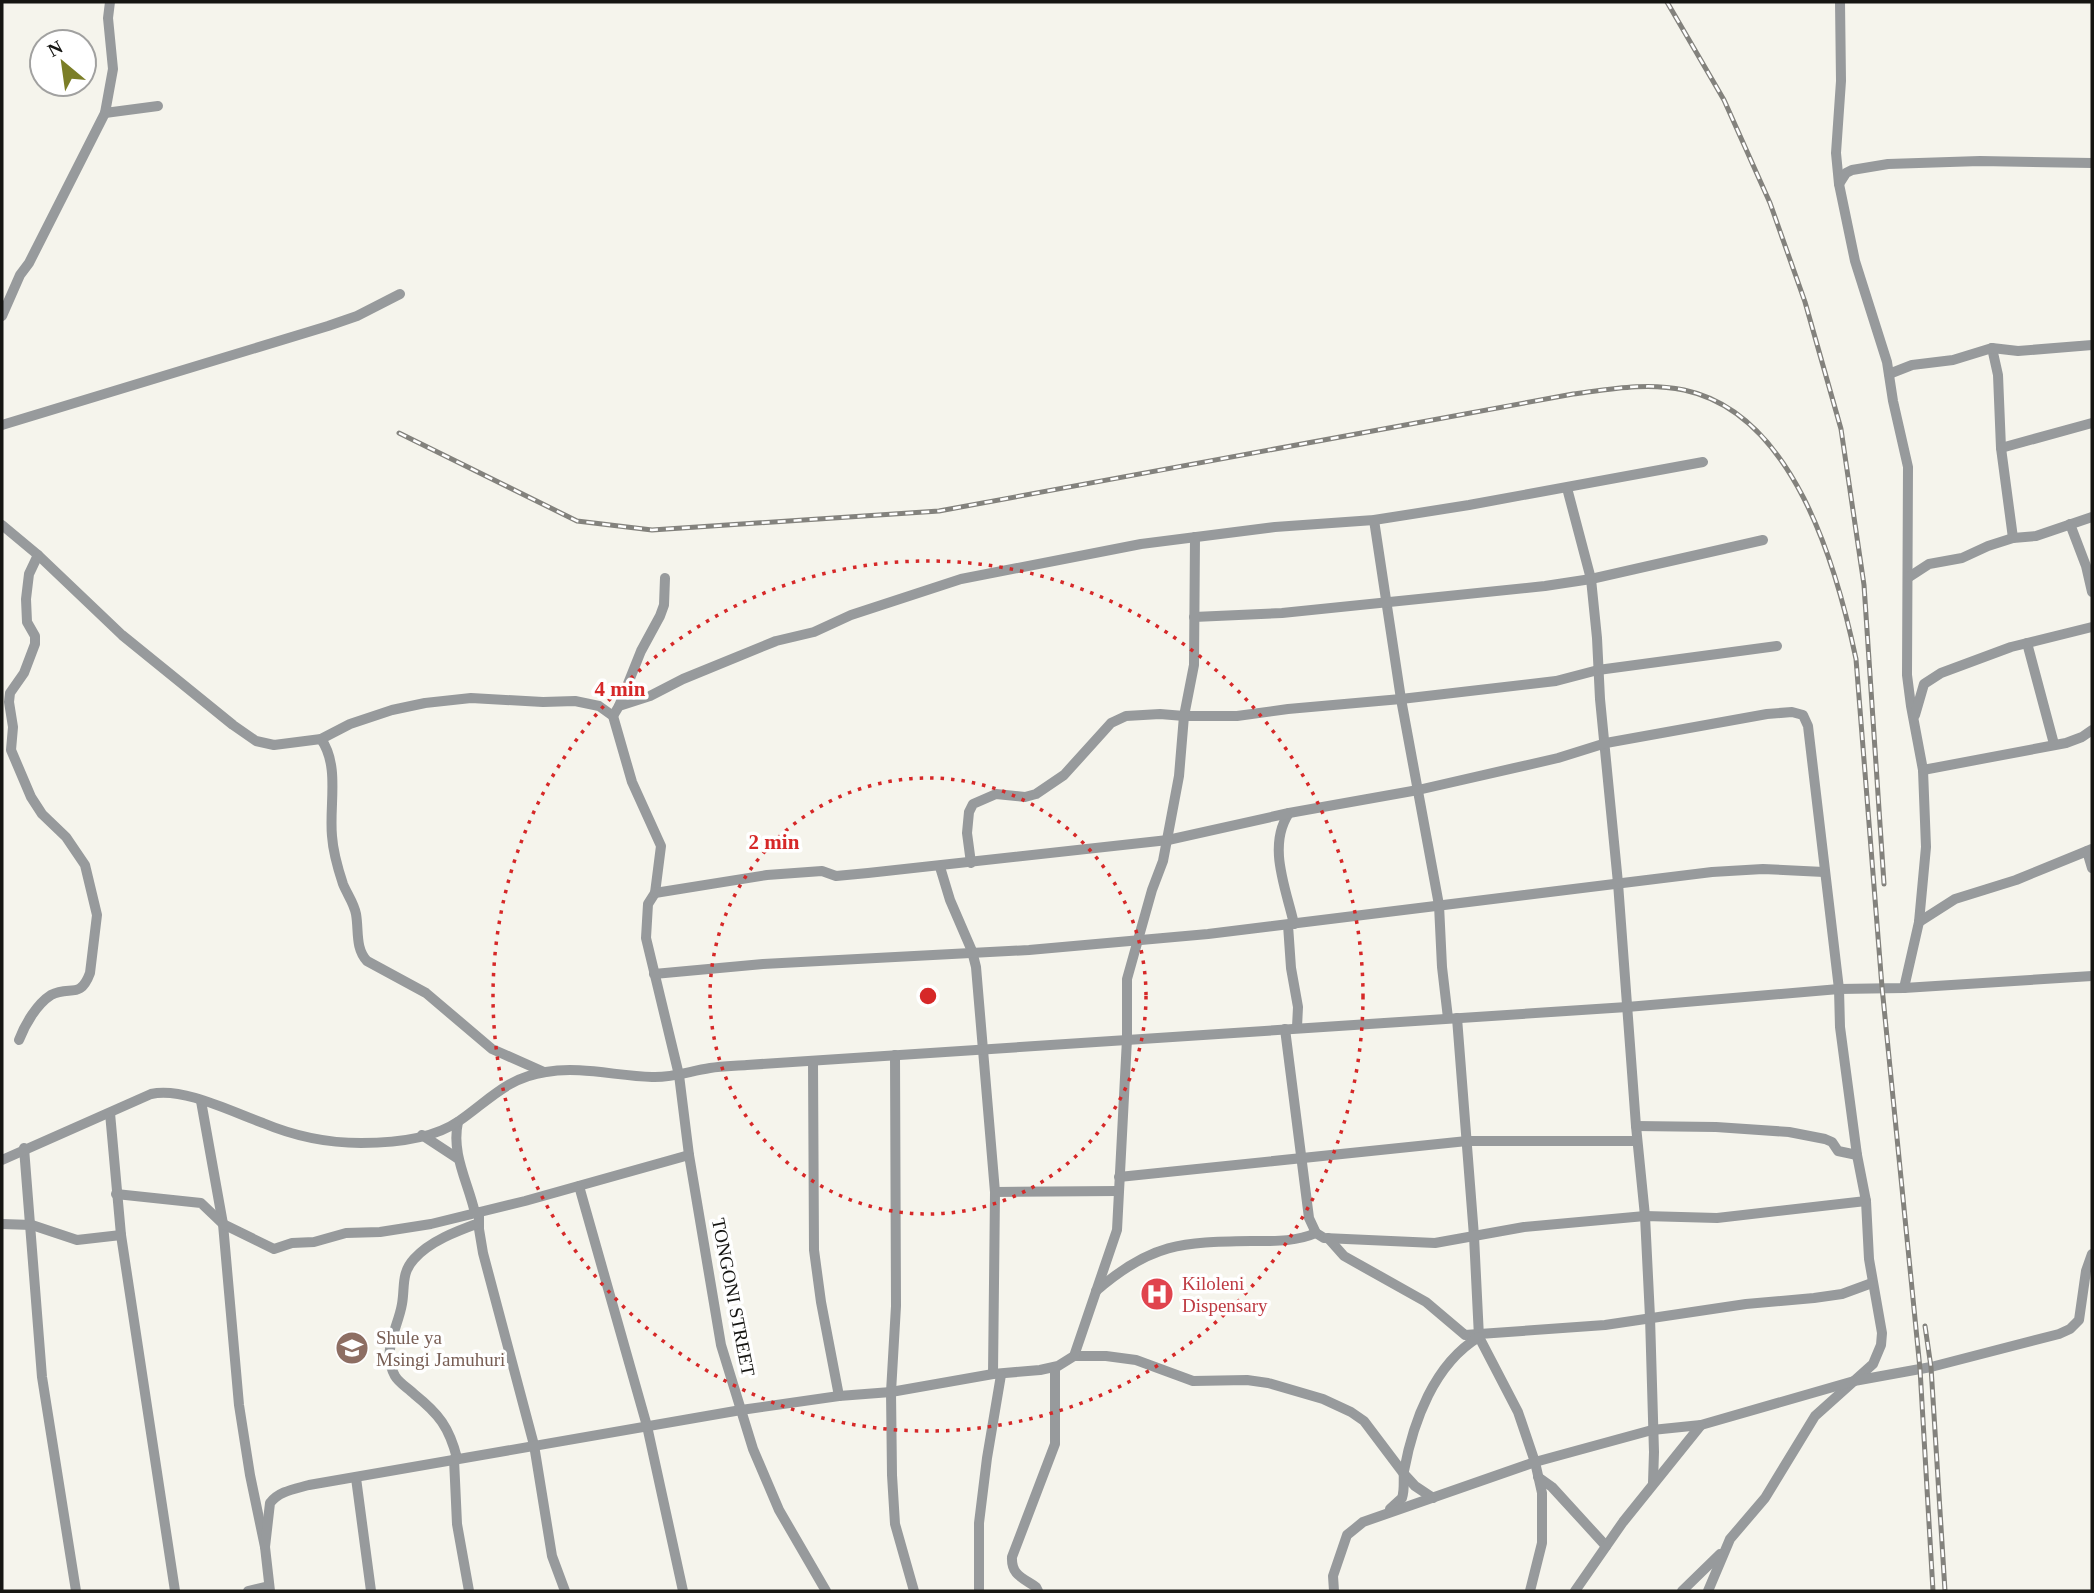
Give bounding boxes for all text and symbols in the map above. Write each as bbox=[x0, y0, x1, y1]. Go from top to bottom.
north arrow bbox=[28, 28, 98, 98]
text: N bbox=[44, 36, 66, 61]
text: 4 min bbox=[595, 677, 646, 701]
text: 2 min bbox=[749, 830, 800, 854]
centre of rings bbox=[916, 984, 940, 1008]
street label: TONGONI STREET bbox=[708, 1216, 759, 1378]
place label: Kiloleni Dispensary bbox=[1182, 1273, 1268, 1316]
hospital icon: Kiloleni Dispensary bbox=[1138, 1275, 1176, 1313]
place label: Shule ya Msingi Jamuhuri bbox=[376, 1327, 505, 1370]
school or university icon: Shule ya Msingi Jamuhuri bbox=[333, 1329, 371, 1367]

